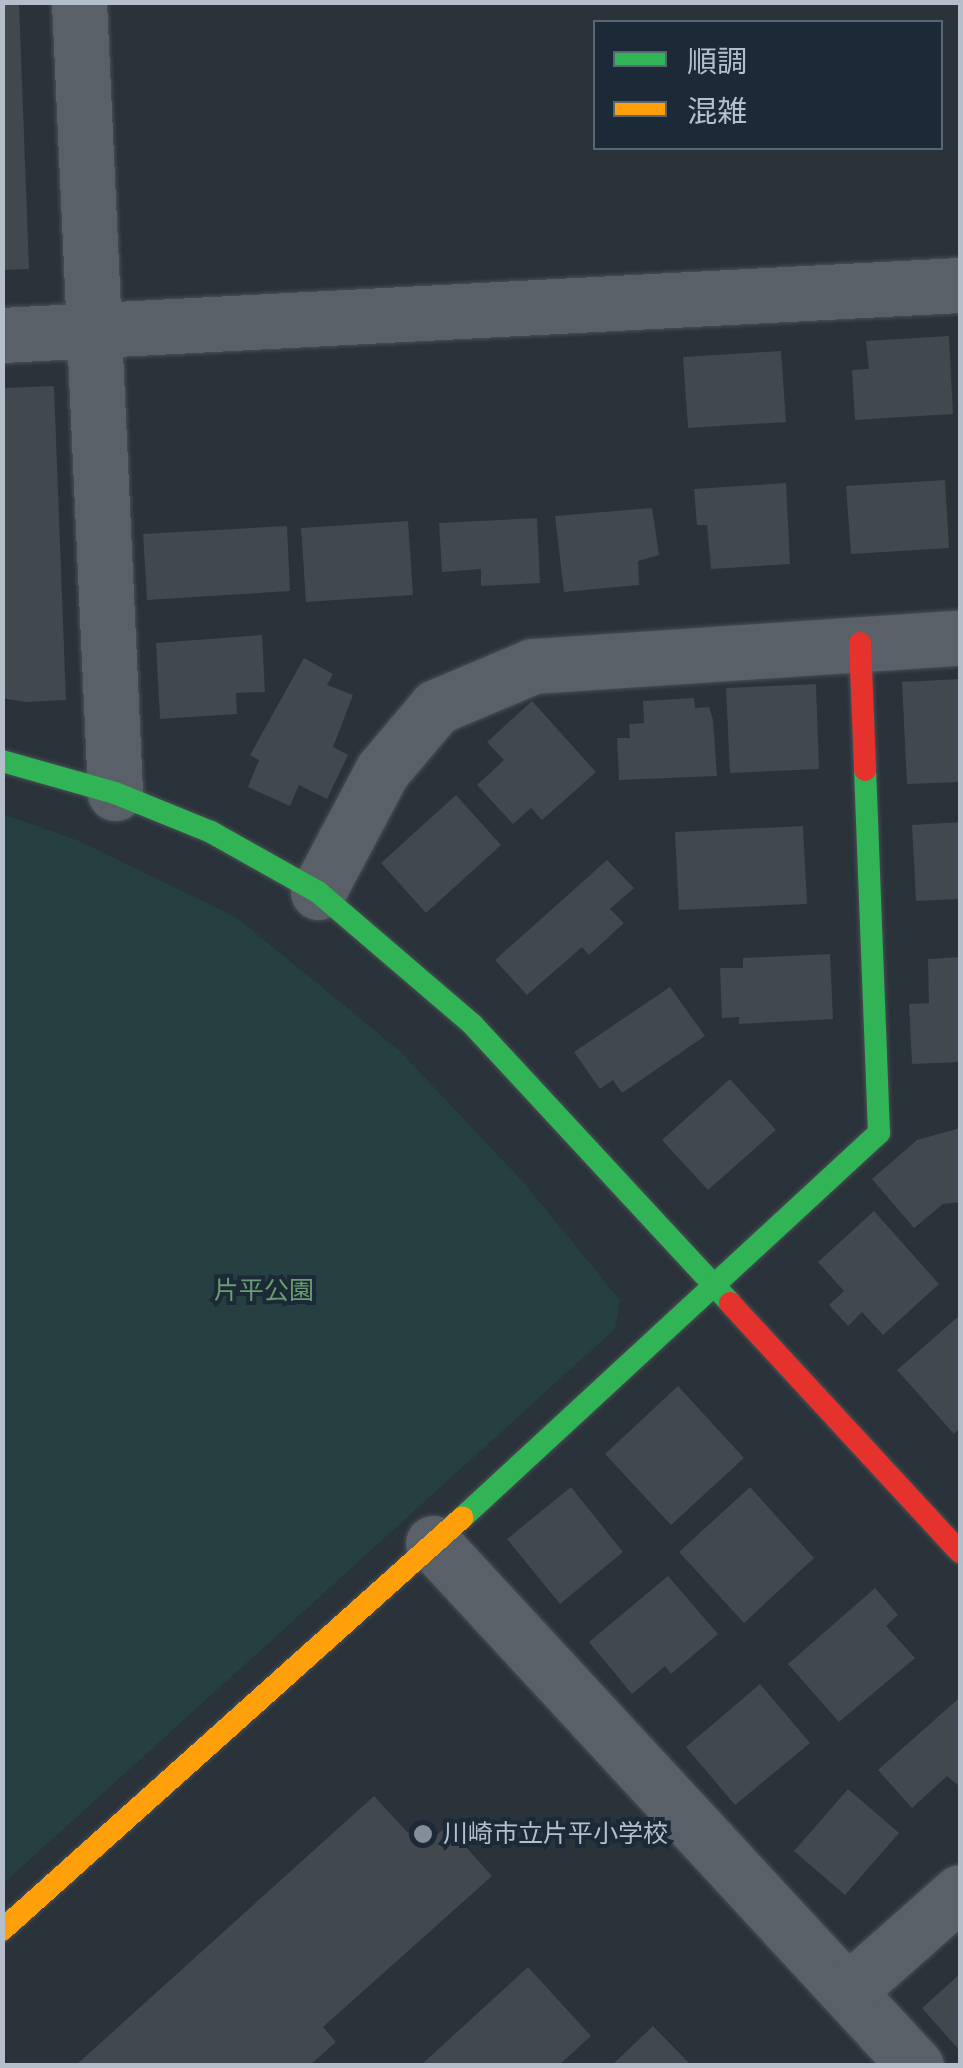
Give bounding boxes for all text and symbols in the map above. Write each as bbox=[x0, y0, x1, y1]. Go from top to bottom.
legend bbox=[593, 20, 943, 150]
text: 順調 bbox=[687, 42, 747, 81]
text: 混雑 bbox=[687, 92, 747, 131]
park label: 片平公園 bbox=[214, 1276, 314, 1306]
place label: 川崎市立片平小学校 bbox=[443, 1819, 668, 1849]
marker: 川崎市立片平小学校 bbox=[412, 1823, 434, 1845]

